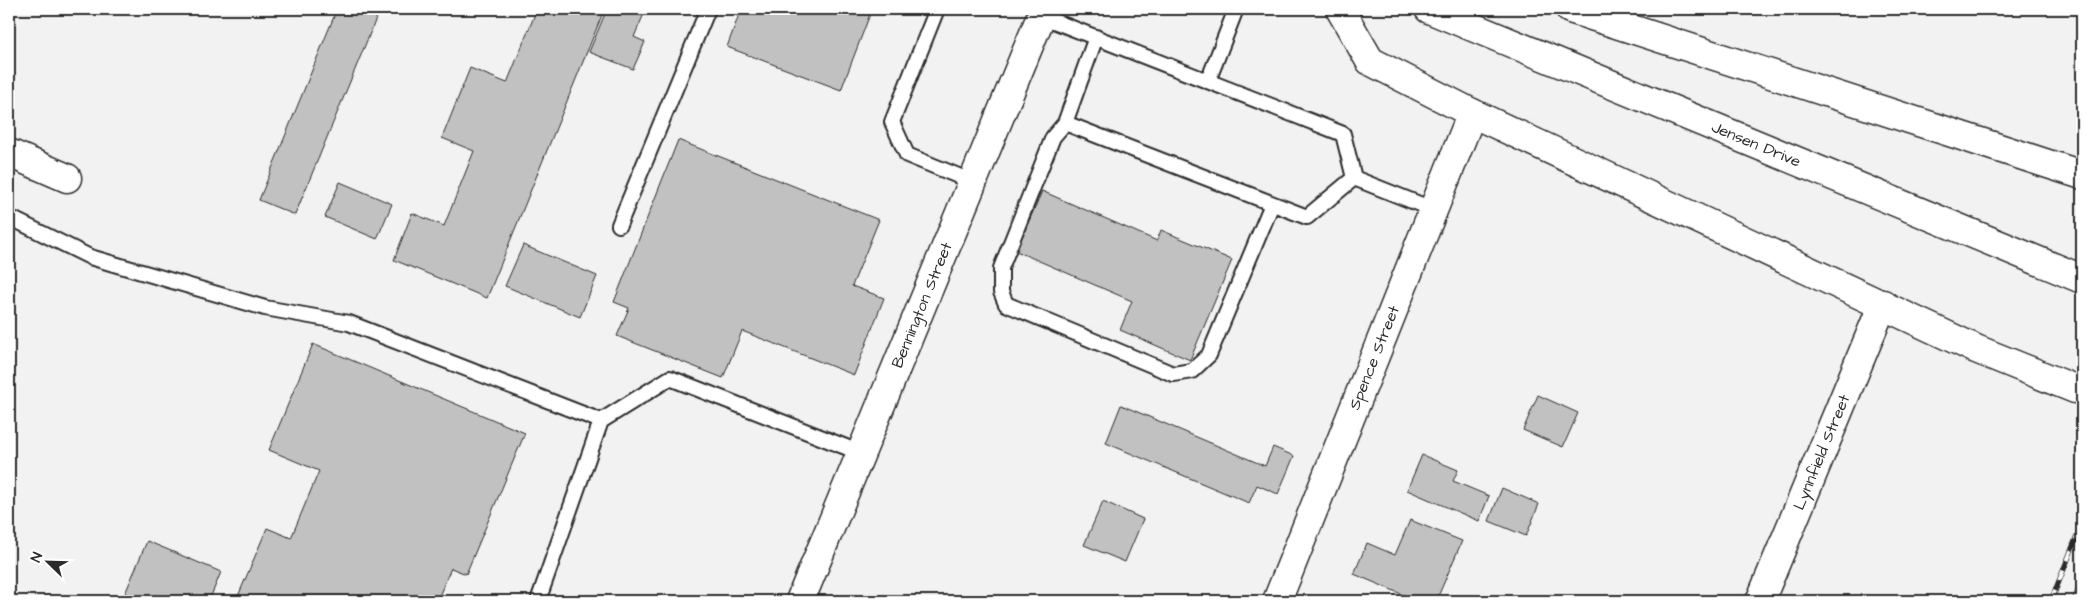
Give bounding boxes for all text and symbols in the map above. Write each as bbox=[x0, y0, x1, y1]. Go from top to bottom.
street label: Jensen Drive bbox=[1708, 116, 1804, 173]
street label: Bennington Street bbox=[886, 239, 958, 371]
street label: Spence Street bbox=[1344, 302, 1405, 413]
street label: Lynnfield Street bbox=[1788, 391, 1855, 513]
north arrow bbox=[22, 538, 72, 588]
text: N bbox=[26, 549, 48, 565]

